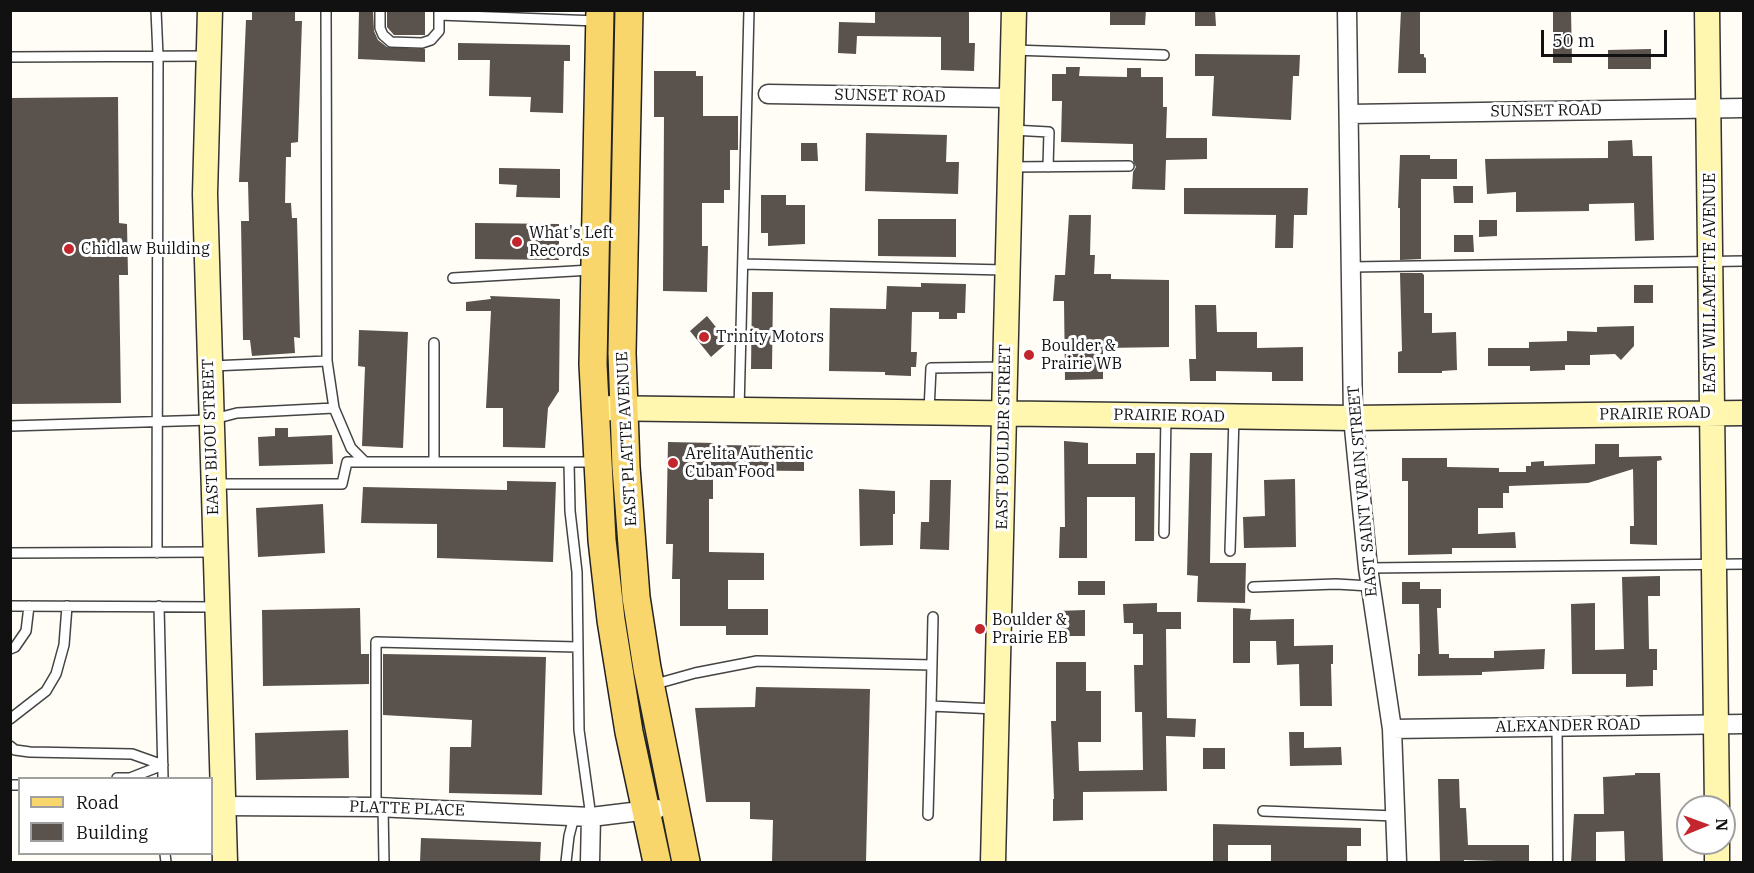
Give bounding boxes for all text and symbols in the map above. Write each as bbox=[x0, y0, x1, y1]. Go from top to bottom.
scale bar bbox=[1544, 18, 1670, 56]
text: 50 m bbox=[1552, 29, 1595, 52]
street label: SUNSET ROAD bbox=[834, 85, 946, 107]
street label: SUNSET ROAD bbox=[1490, 100, 1602, 122]
street label: EAST WILLAMETTE AVENUE bbox=[1700, 173, 1720, 393]
place label: What's Left Records bbox=[529, 223, 614, 261]
marker: What's Left Records bbox=[510, 235, 524, 249]
place label: Chidlaw Building bbox=[81, 239, 210, 259]
marker: Chidlaw Building bbox=[62, 242, 76, 256]
place label: Trinity Motors bbox=[716, 327, 824, 347]
marker: Trinity Motors bbox=[697, 330, 711, 344]
place label: Boulder & Prairie WB bbox=[1041, 336, 1122, 374]
street label: EAST BOULDER STREET bbox=[993, 344, 1015, 530]
marker: Boulder & Prairie WB bbox=[1022, 348, 1036, 362]
street label: EAST PLATTE AVENUE bbox=[613, 351, 641, 527]
street label: EAST BIJOU STREET bbox=[199, 359, 223, 515]
street label: EAST SAINT VRAIN STREET bbox=[1344, 384, 1382, 598]
street label: PRAIRIE ROAD bbox=[1599, 403, 1711, 425]
street label: PRAIRIE ROAD bbox=[1113, 405, 1225, 427]
place label: Arelita Authentic Cuban Food bbox=[685, 444, 814, 482]
marker: Arelita Authentic Cuban Food bbox=[666, 456, 680, 470]
place label: Boulder & Prairie EB bbox=[992, 610, 1068, 648]
marker: Boulder & Prairie EB bbox=[973, 622, 987, 636]
street label: ALEXANDER ROAD bbox=[1495, 715, 1641, 737]
legend bbox=[18, 777, 213, 855]
text: Road bbox=[76, 791, 119, 814]
north arrow bbox=[1676, 795, 1736, 855]
street label: PLATTE PLACE bbox=[349, 797, 465, 821]
text: N bbox=[1712, 818, 1732, 831]
text: Building bbox=[76, 821, 148, 844]

